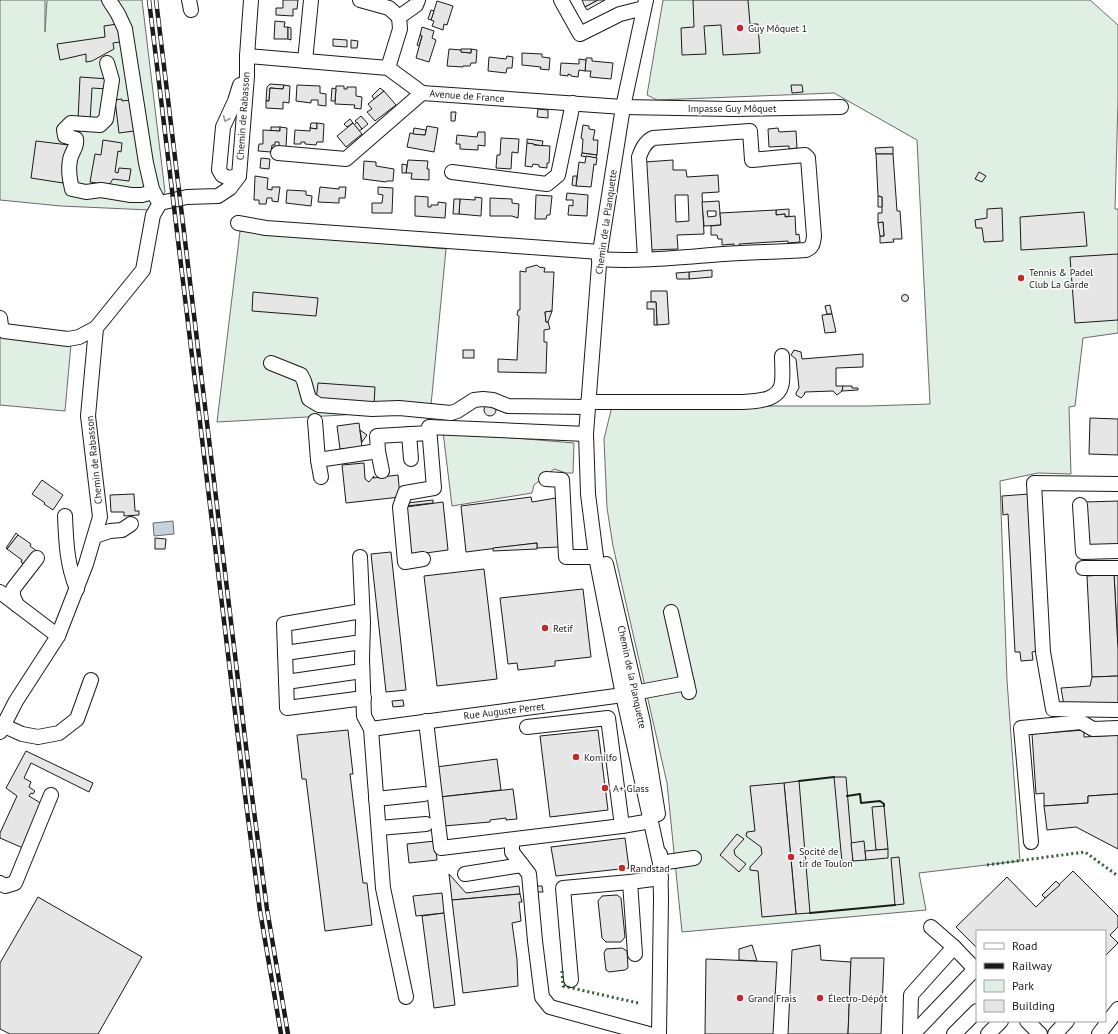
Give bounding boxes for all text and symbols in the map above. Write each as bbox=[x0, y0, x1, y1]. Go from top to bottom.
place label: Guy Môquet 1 bbox=[748, 22, 807, 35]
marker: Guy Môquet 1 bbox=[735, 23, 745, 33]
street label: Chemin de Rabasson bbox=[233, 71, 253, 161]
street label: Avenue de France bbox=[429, 87, 505, 105]
street label: Impasse Guy Môquet bbox=[688, 102, 777, 115]
one-way arrow bbox=[223, 116, 231, 123]
street label: Chemin de la Planquette bbox=[592, 169, 620, 275]
place label: Tennis & Padel Club La Garde bbox=[1029, 266, 1093, 291]
marker: Tennis & Padel Club La Garde bbox=[1016, 273, 1026, 283]
street label: Chemin de Rabasson bbox=[83, 415, 105, 505]
place label: Retif bbox=[553, 622, 574, 635]
marker: Retif bbox=[540, 623, 550, 633]
street label: Chemin de la Planquette bbox=[615, 624, 649, 730]
street label: Rue Auguste Perret bbox=[463, 700, 546, 722]
place label: Komilfo bbox=[584, 751, 617, 764]
marker: Komilfo bbox=[571, 752, 581, 762]
place label: A+ Glass bbox=[613, 782, 649, 795]
marker: A+ Glass bbox=[600, 783, 610, 793]
place label: Socité de tir de Toulon bbox=[799, 845, 853, 870]
marker: Socité de tir de Toulon bbox=[786, 852, 796, 862]
place label: Randstad bbox=[630, 862, 670, 875]
marker: Randstad bbox=[617, 863, 627, 873]
legend bbox=[976, 930, 1106, 1022]
text: Road bbox=[1012, 938, 1037, 953]
text: Railway bbox=[1012, 958, 1052, 973]
text: Park bbox=[1012, 978, 1034, 993]
place label: Grand Frais bbox=[748, 992, 796, 1005]
place label: Électro-Dépôt bbox=[828, 992, 888, 1005]
marker: Grand Frais bbox=[735, 993, 745, 1003]
marker: Électro-Dépôt bbox=[815, 993, 825, 1003]
text: Building bbox=[1012, 998, 1055, 1013]

